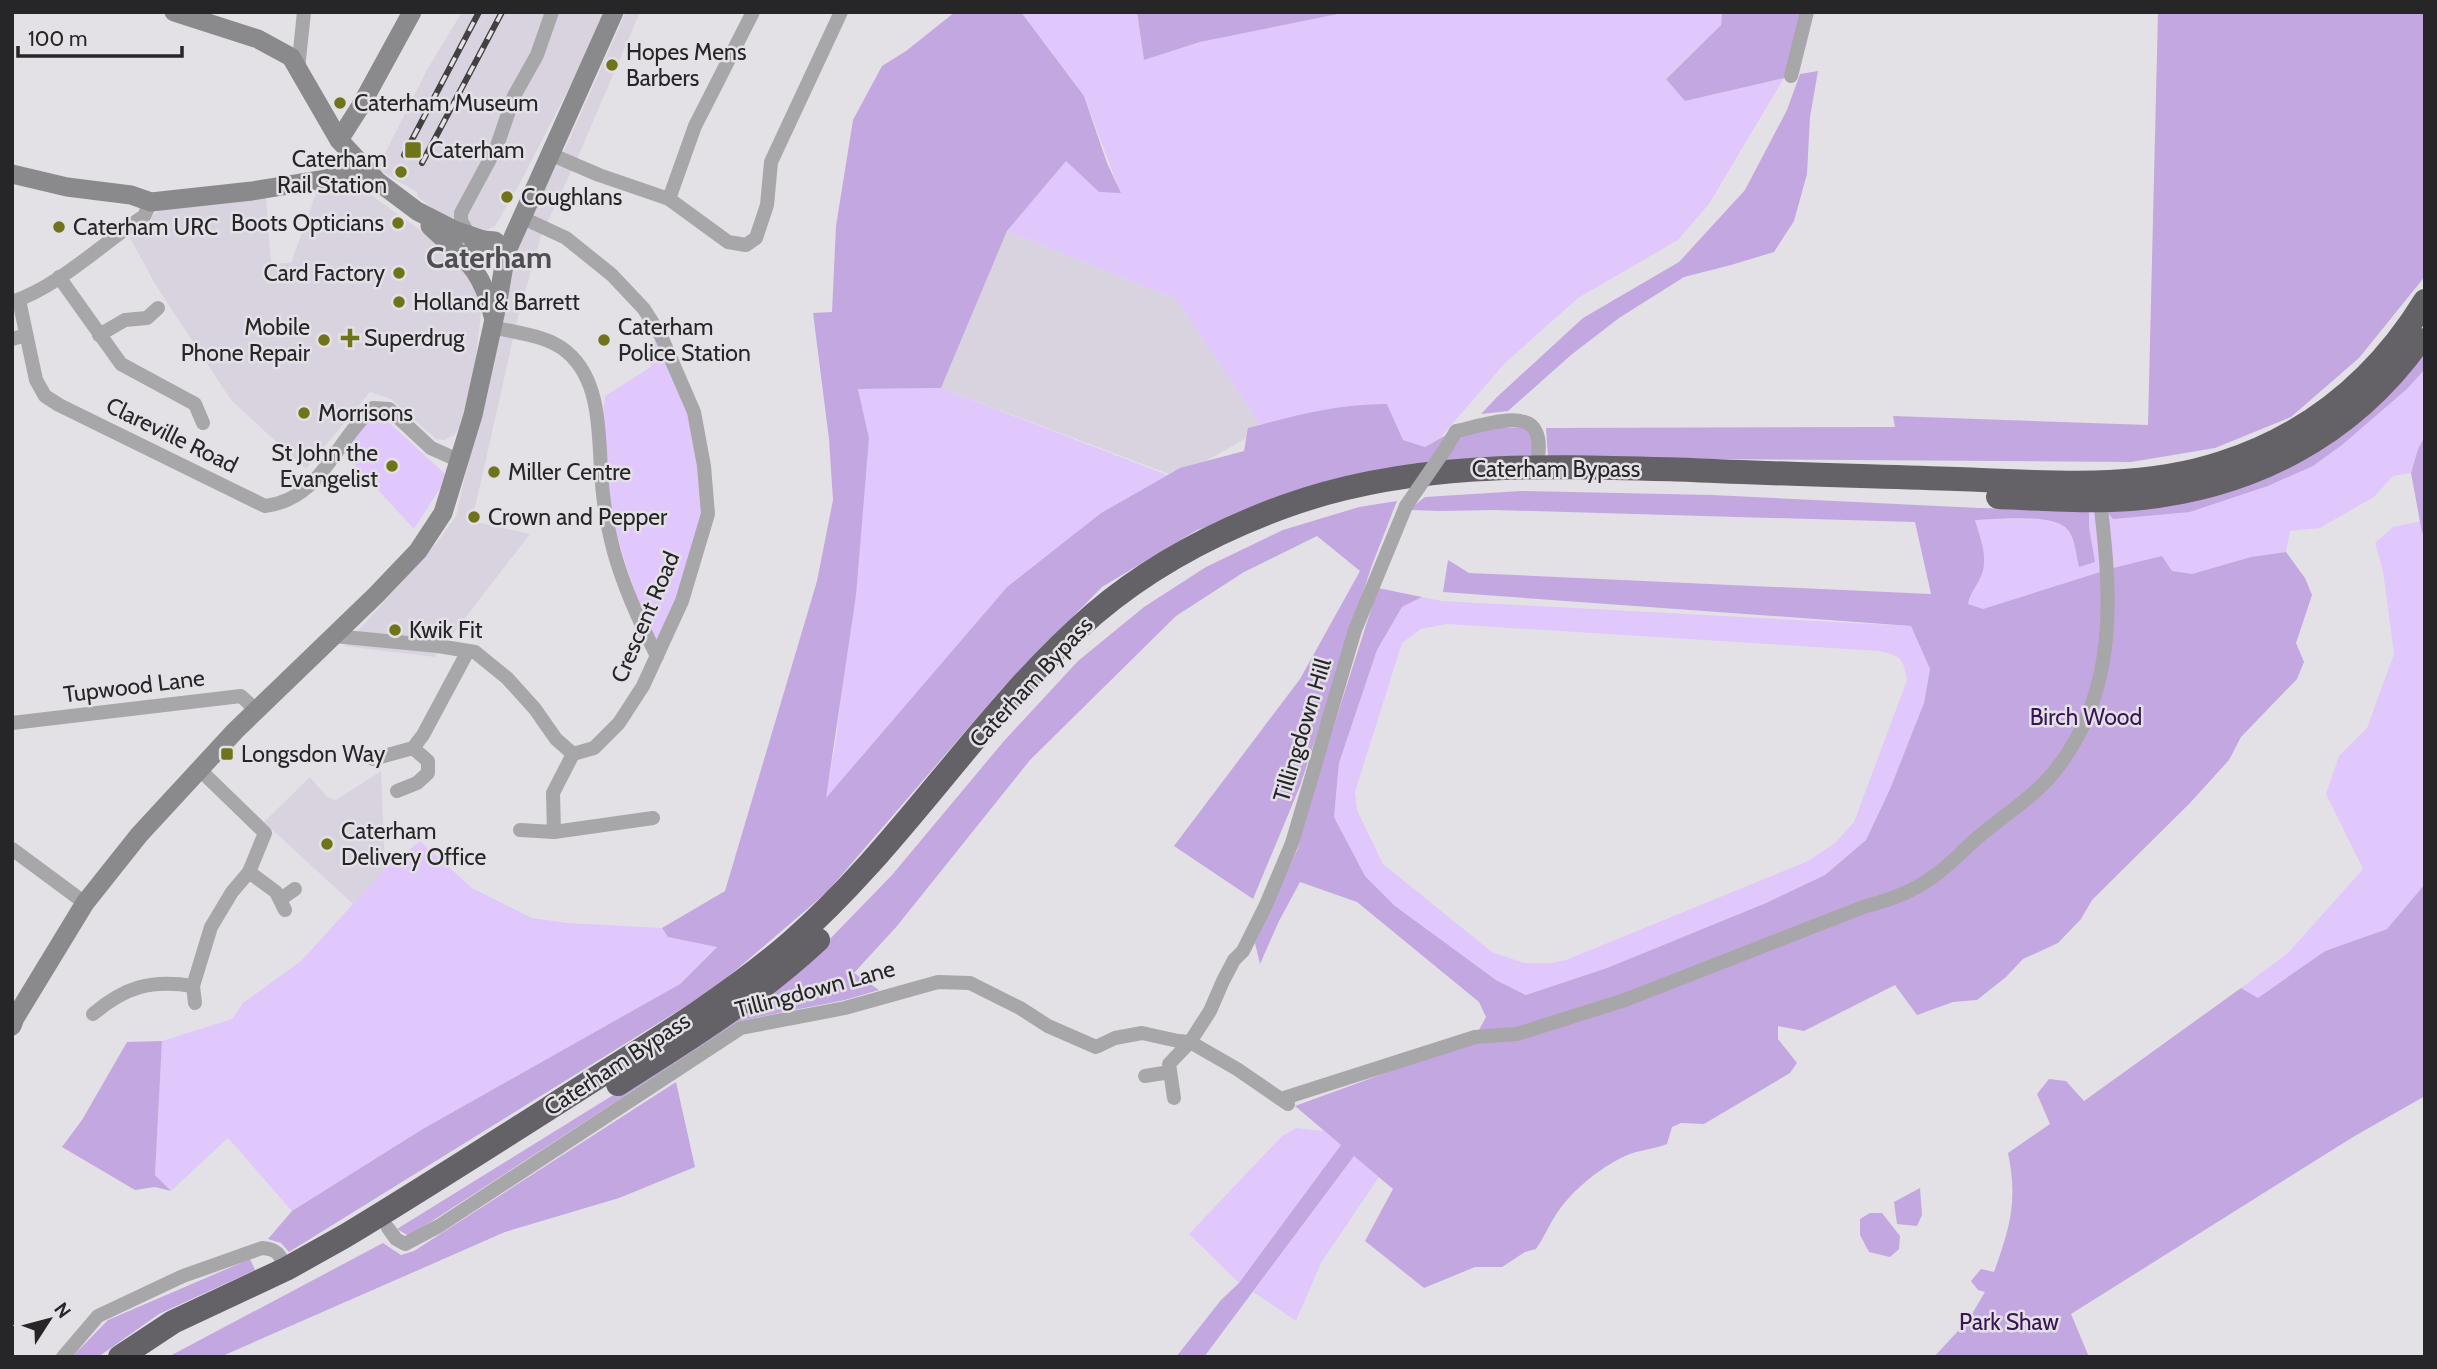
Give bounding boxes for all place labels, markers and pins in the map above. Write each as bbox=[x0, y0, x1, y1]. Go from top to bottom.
place label: Hopes Mens Barbers bbox=[626, 38, 746, 92]
marker: Hopes Mens Barbers bbox=[604, 57, 620, 73]
place label: Caterham Museum bbox=[354, 89, 539, 117]
marker: Caterham Museum bbox=[332, 95, 348, 111]
place label: Caterham bbox=[429, 136, 524, 164]
marker: Caterham bbox=[403, 140, 423, 160]
place label: Caterham Rail Station bbox=[277, 145, 387, 199]
marker: Caterham Rail Station bbox=[393, 164, 409, 180]
place label: Coughlans bbox=[521, 183, 622, 211]
marker: Coughlans bbox=[499, 189, 515, 205]
place label: Boots Opticians bbox=[231, 209, 384, 237]
place label: Caterham URC bbox=[73, 213, 218, 241]
marker: Boots Opticians bbox=[390, 215, 406, 231]
marker: Caterham URC bbox=[51, 219, 67, 235]
place label: Card Factory bbox=[263, 259, 385, 287]
marker: Card Factory bbox=[391, 265, 407, 281]
place label: Holland & Barrett bbox=[413, 288, 580, 316]
marker: Holland & Barrett bbox=[391, 294, 407, 310]
place label: Mobile Phone Repair bbox=[181, 313, 311, 367]
place label: Caterham Police Station bbox=[618, 313, 751, 367]
place label: Superdrug bbox=[364, 324, 465, 352]
marker: Superdrug bbox=[342, 330, 358, 346]
marker: Mobile Phone Repair bbox=[316, 332, 332, 348]
marker: Caterham Police Station bbox=[596, 332, 612, 348]
place label: Morrisons bbox=[318, 399, 413, 427]
marker: Morrisons bbox=[296, 405, 312, 421]
place label: St John the Evangelist bbox=[271, 439, 378, 493]
marker: St John the Evangelist bbox=[384, 458, 400, 474]
place label: Miller Centre bbox=[508, 458, 631, 486]
marker: Miller Centre bbox=[486, 464, 502, 480]
place label: Crown and Pepper bbox=[488, 503, 668, 531]
marker: Crown and Pepper bbox=[466, 509, 482, 525]
place label: Kwik Fit bbox=[409, 616, 483, 644]
marker: Kwik Fit bbox=[387, 622, 403, 638]
place label: Longsdon Way bbox=[241, 740, 386, 768]
marker: Longsdon Way bbox=[219, 746, 235, 762]
place label: Caterham Delivery Office bbox=[341, 817, 487, 871]
marker: Caterham Delivery Office bbox=[319, 836, 335, 852]

